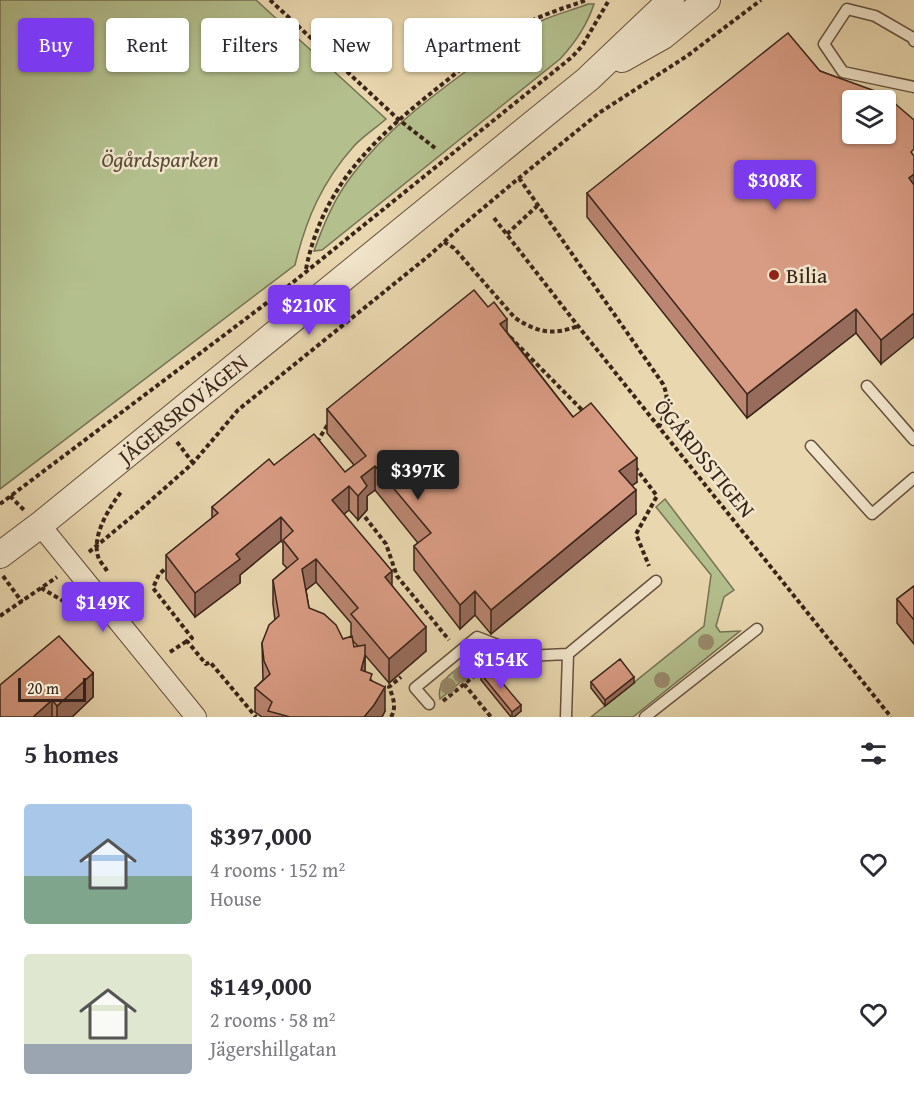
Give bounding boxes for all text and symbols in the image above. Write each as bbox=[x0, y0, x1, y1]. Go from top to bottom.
chip: Buy bbox=[18, 18, 94, 72]
chip: Rent bbox=[106, 18, 189, 72]
chip: Filters bbox=[201, 18, 299, 72]
chip: New bbox=[311, 18, 392, 72]
chip: Apartment bbox=[404, 18, 542, 72]
map controls bbox=[842, 90, 896, 144]
button: layers bbox=[842, 90, 896, 144]
park label: Ögårdsparken bbox=[101, 143, 219, 175]
pin: $308K bbox=[733, 160, 817, 211]
text: $308K bbox=[748, 165, 802, 194]
place label: Bilia bbox=[786, 259, 828, 291]
marker: Bilia bbox=[767, 268, 781, 282]
pin: $210K bbox=[267, 285, 351, 336]
text: $210K bbox=[282, 290, 336, 319]
street label: JÄGERSROVÄGEN bbox=[108, 346, 255, 473]
street label: ÖGÅRDSSTIGEN bbox=[647, 392, 763, 524]
pin: $397K bbox=[376, 450, 460, 501]
text: $397K bbox=[391, 455, 445, 484]
pin: $149K bbox=[61, 582, 145, 633]
text: $149K bbox=[76, 587, 130, 616]
pin: $154K bbox=[459, 639, 543, 690]
text: $154K bbox=[474, 644, 528, 673]
scale bar bbox=[18, 675, 86, 702]
text: 20 m bbox=[27, 676, 59, 700]
text: 5 homes bbox=[24, 734, 119, 773]
icon: filters bbox=[857, 737, 890, 770]
text: $397,000 bbox=[210, 816, 312, 855]
icon: home bbox=[72, 828, 144, 900]
icon: heart bbox=[857, 848, 890, 881]
text: 4 rooms · 152 m² bbox=[210, 855, 345, 884]
text: House bbox=[210, 884, 262, 913]
text: $149,000 bbox=[210, 966, 312, 1005]
icon: home bbox=[72, 978, 144, 1050]
icon: heart bbox=[857, 998, 890, 1031]
text: 2 rooms · 58 m² bbox=[210, 1005, 336, 1034]
text: Jägershillgatan bbox=[210, 1034, 337, 1063]

